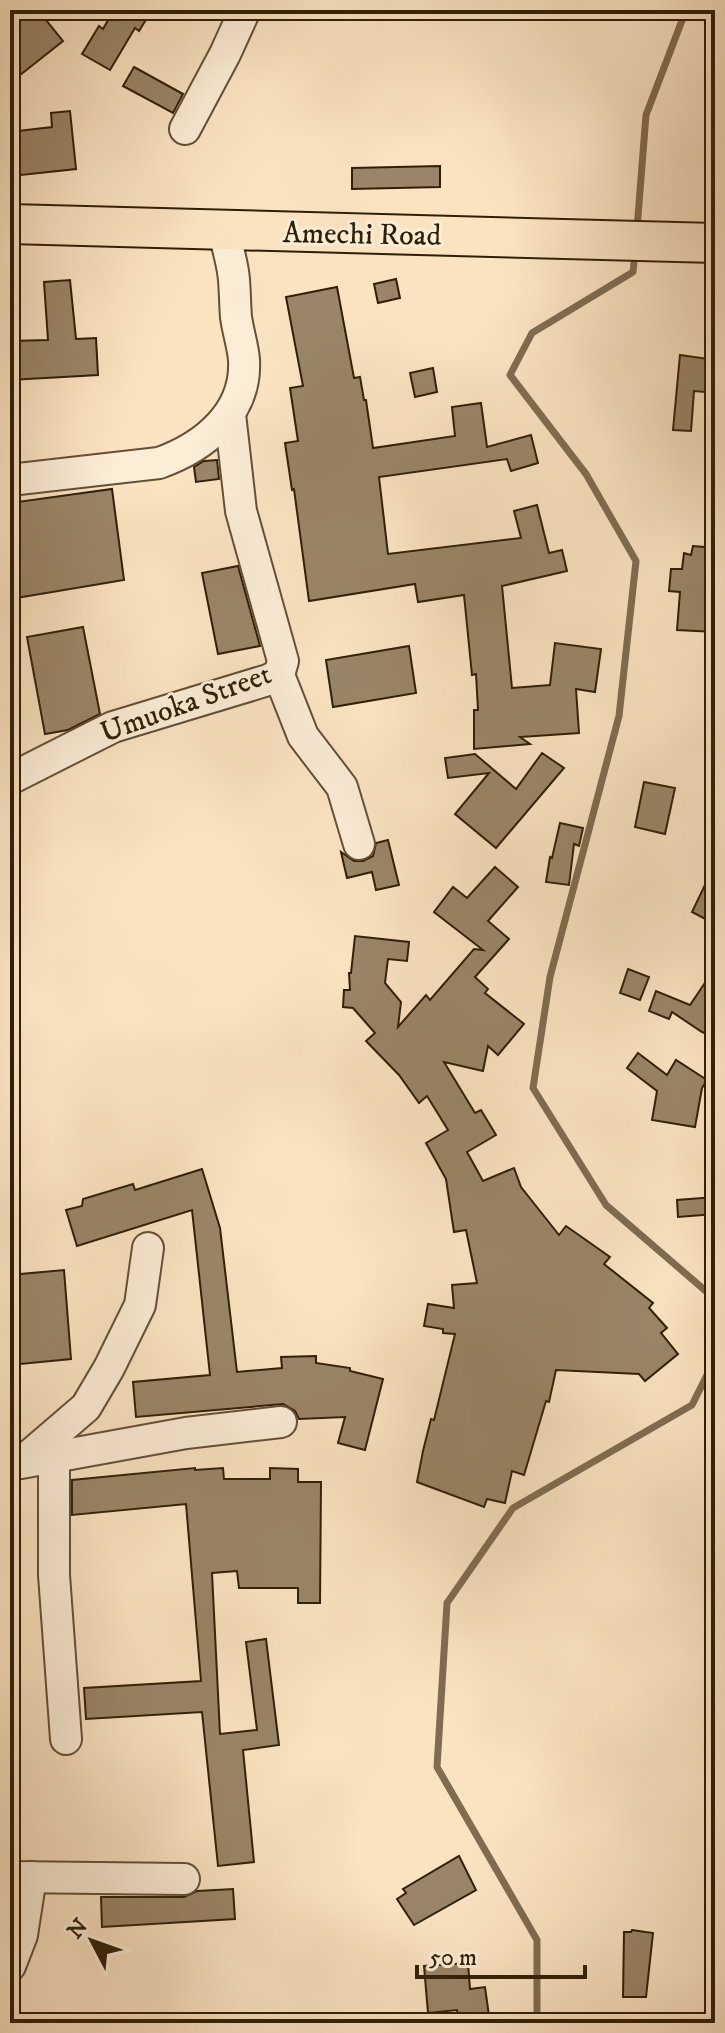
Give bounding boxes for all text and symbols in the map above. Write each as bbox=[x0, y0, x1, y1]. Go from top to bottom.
street label: Amechi Road bbox=[282, 215, 442, 255]
street label: Umuoka Street bbox=[96, 656, 276, 752]
north arrow bbox=[52, 1901, 132, 1981]
text: N bbox=[62, 1913, 94, 1945]
scale bar bbox=[417, 1929, 585, 1979]
text: 50 m bbox=[429, 1943, 477, 1973]

